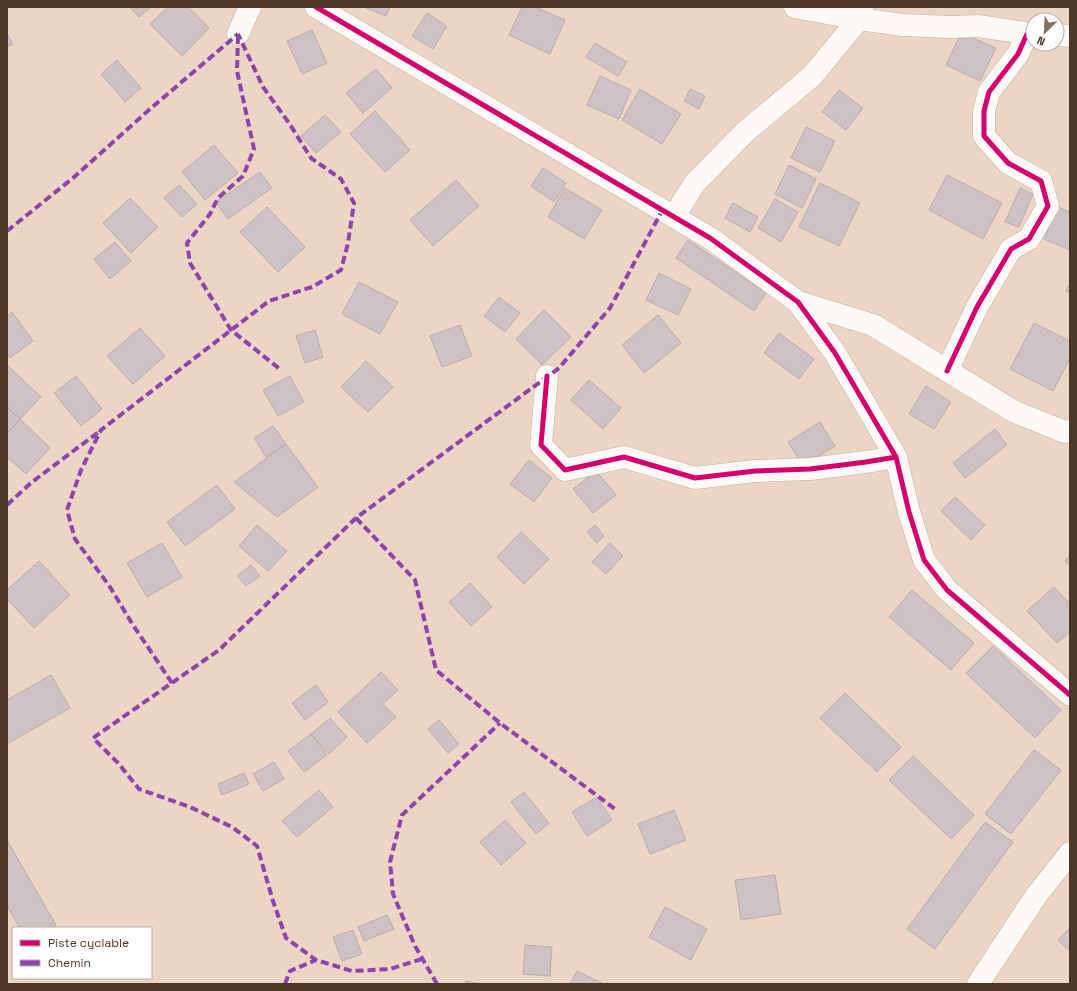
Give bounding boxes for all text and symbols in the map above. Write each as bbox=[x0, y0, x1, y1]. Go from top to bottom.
north arrow bbox=[1025, 12, 1065, 52]
text: N bbox=[1035, 33, 1047, 49]
legend bbox=[12, 927, 152, 979]
text: Piste cyclable bbox=[48, 935, 129, 951]
text: Chemin bbox=[48, 955, 91, 971]

